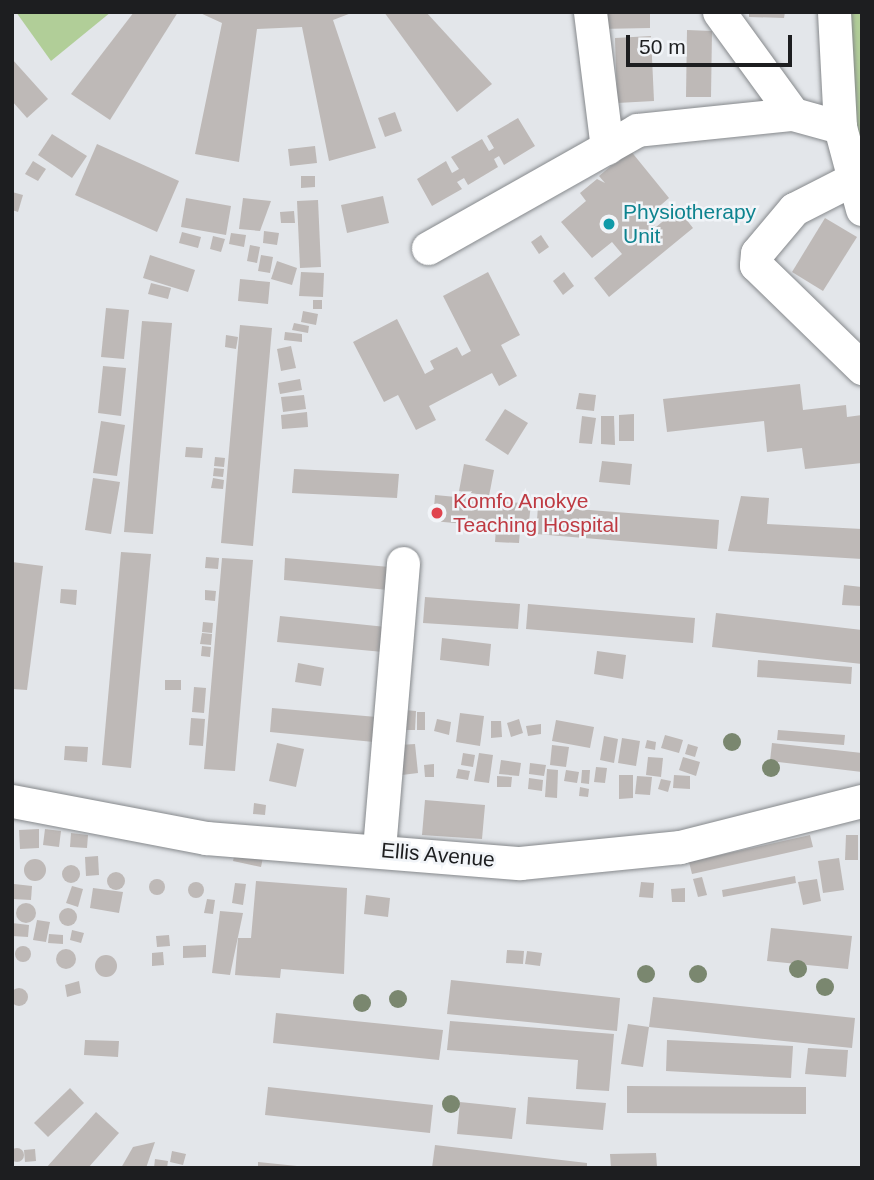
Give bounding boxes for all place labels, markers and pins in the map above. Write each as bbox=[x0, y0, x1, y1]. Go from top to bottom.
place label: Physiotherapy Unit bbox=[623, 199, 756, 249]
marker: Physiotherapy Unit bbox=[601, 216, 617, 232]
place label: Komfo Anokye Teaching Hospital bbox=[453, 488, 619, 538]
marker: Komfo Anokye Teaching Hospital bbox=[427, 503, 447, 523]

